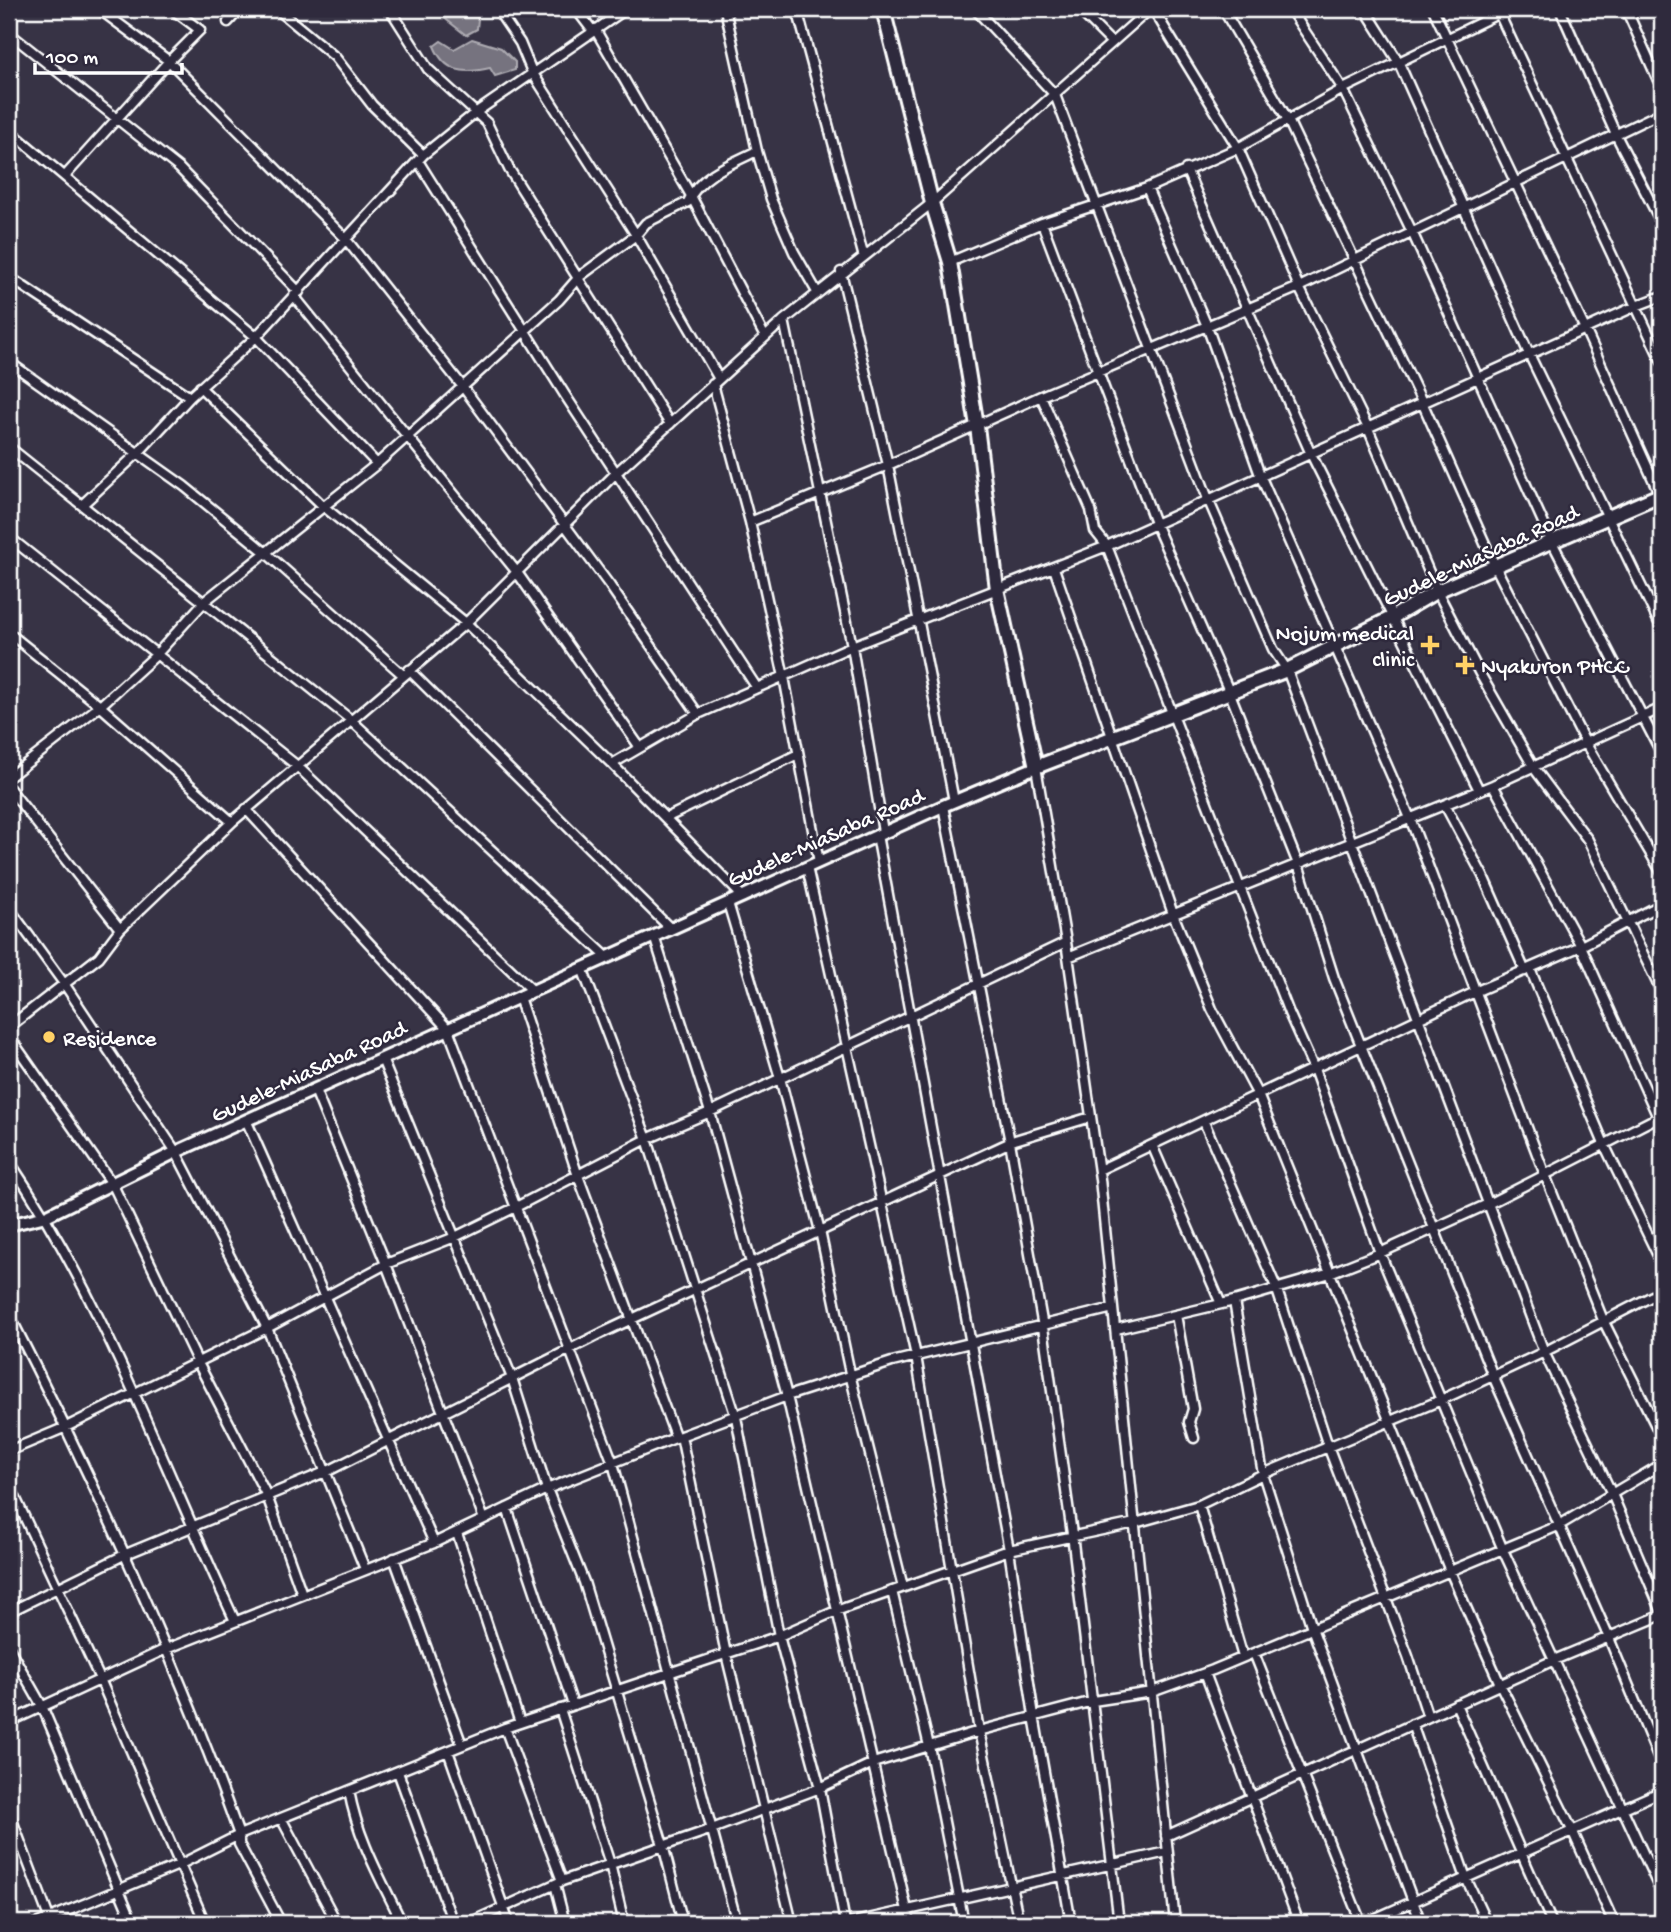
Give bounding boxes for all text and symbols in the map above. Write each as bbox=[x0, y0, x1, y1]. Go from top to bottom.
scale bar bbox=[35, 32, 182, 76]
text: 100 m bbox=[45, 47, 98, 72]
street label: Gudele-MiaSaba Road bbox=[1379, 499, 1585, 614]
place label: Nojum medical clinic bbox=[1275, 622, 1415, 675]
marker: Nojum medical clinic bbox=[1420, 635, 1440, 655]
marker: Nyakuron PHCC bbox=[1455, 655, 1475, 675]
place label: Nyakuron PHCC bbox=[1481, 655, 1630, 682]
street label: Gudele-MiaSaba Road bbox=[724, 783, 930, 895]
street label: Gudele-MiaSaba Road bbox=[207, 1015, 413, 1130]
place label: Residence bbox=[63, 1027, 157, 1054]
marker: Residence bbox=[41, 1029, 57, 1045]

